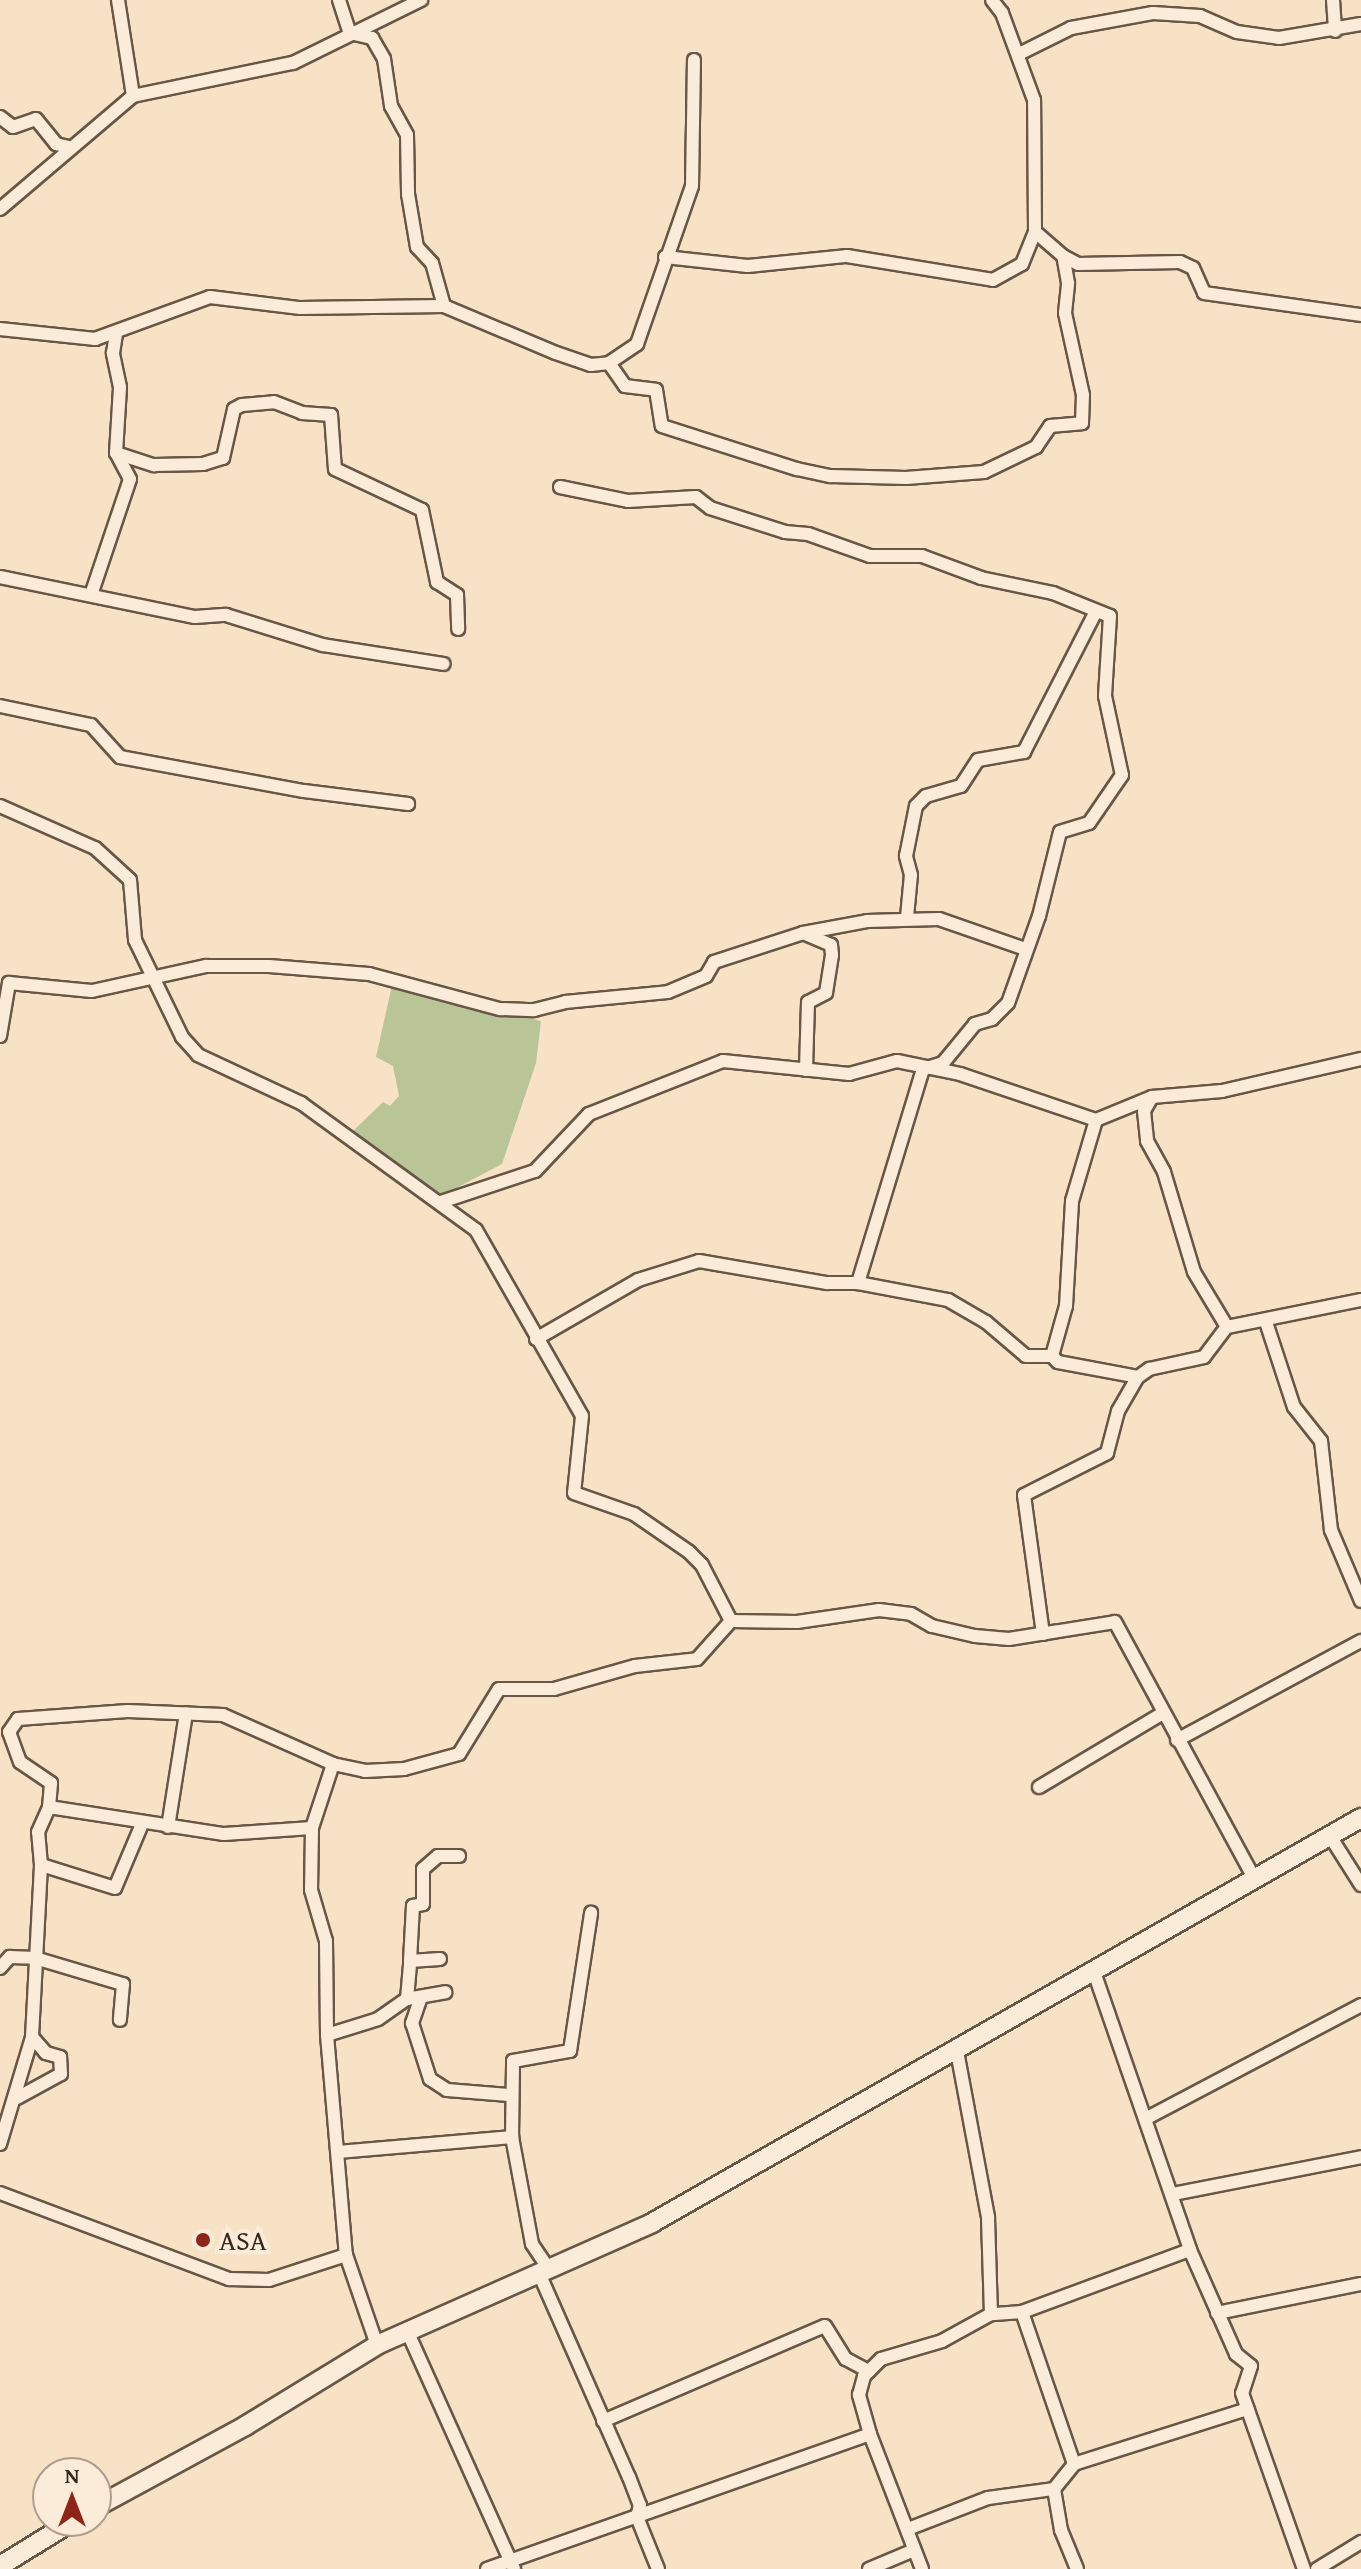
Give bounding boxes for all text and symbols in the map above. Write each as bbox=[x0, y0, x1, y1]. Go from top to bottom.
place label: ASA bbox=[219, 2223, 267, 2257]
marker: ASA bbox=[194, 2231, 212, 2249]
north arrow bbox=[32, 2457, 112, 2537]
text: N bbox=[65, 2459, 79, 2491]

